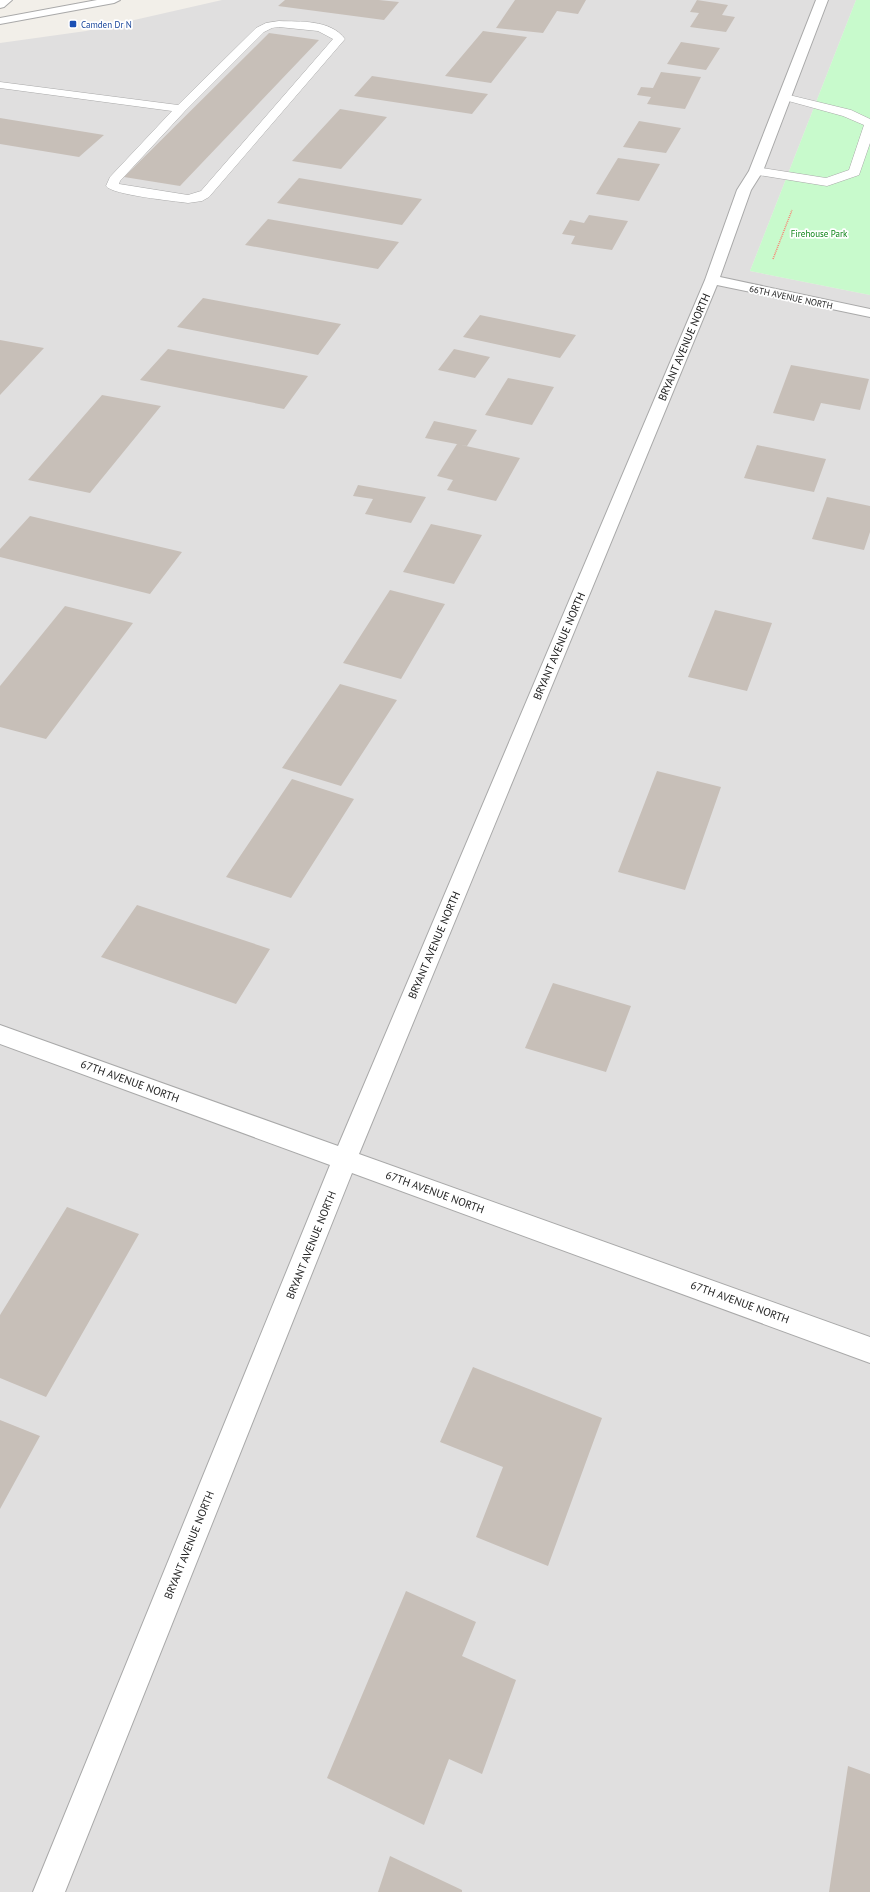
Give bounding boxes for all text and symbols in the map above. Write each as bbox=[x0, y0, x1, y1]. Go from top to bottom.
marker: Camden Dr N bbox=[68, 19, 78, 29]
place label: Camden Dr N bbox=[81, 19, 132, 30]
park label: Firehouse Park bbox=[791, 228, 848, 239]
street label: 66TH AVENUE NORTH bbox=[748, 283, 834, 311]
street label: BRYANT AVENUE NORTH bbox=[655, 291, 713, 403]
street label: BRYANT AVENUE NORTH bbox=[530, 590, 588, 702]
street label: BRYANT AVENUE NORTH bbox=[405, 889, 463, 1001]
street label: 67TH AVENUE NORTH bbox=[79, 1057, 181, 1105]
street label: 67TH AVENUE NORTH bbox=[384, 1168, 486, 1216]
street label: BRYANT AVENUE NORTH bbox=[283, 1189, 339, 1301]
street label: 67TH AVENUE NORTH bbox=[689, 1278, 791, 1326]
street label: BRYANT AVENUE NORTH bbox=[161, 1489, 217, 1601]

